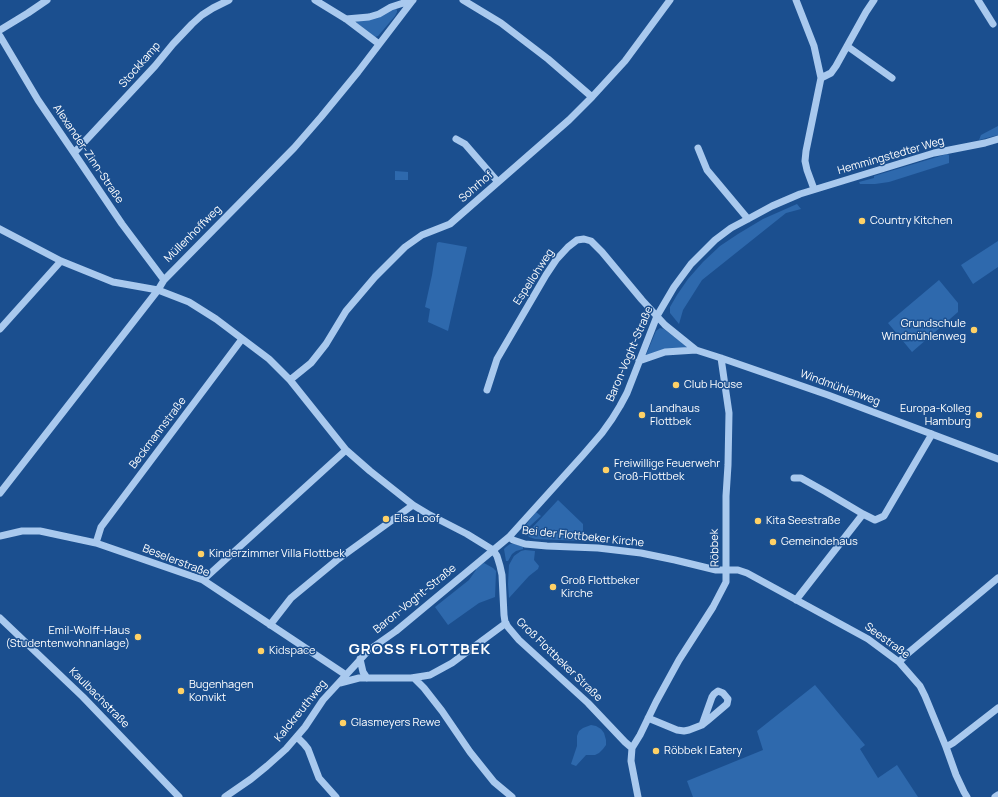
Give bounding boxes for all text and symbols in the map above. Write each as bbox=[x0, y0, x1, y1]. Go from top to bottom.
street label: Stockkamp bbox=[117, 39, 163, 91]
street label: Alexander-Zinn-Straße bbox=[50, 102, 126, 206]
street label: Hemmingstedter Weg bbox=[836, 134, 946, 178]
street label: Sohrhof bbox=[456, 169, 496, 205]
street label: Müllenhoffweg bbox=[162, 203, 224, 265]
place label: Country Kitchen bbox=[870, 214, 952, 228]
marker: Country Kitchen bbox=[857, 216, 867, 226]
street label: Espellohweg bbox=[511, 246, 557, 308]
street label: Baron-Voght-Straße bbox=[604, 304, 656, 404]
place label: Grundschule Windmühlenweg bbox=[881, 317, 966, 343]
marker: Grundschule Windmühlenweg bbox=[969, 325, 979, 335]
street label: Windmühlenweg bbox=[798, 367, 882, 409]
place label: Club House bbox=[684, 378, 742, 392]
marker: Club House bbox=[671, 380, 681, 390]
street label: Beckmannstraße bbox=[127, 395, 189, 471]
place label: Landhaus Flottbek bbox=[650, 402, 700, 428]
place label: Europa-Kolleg Hamburg bbox=[900, 402, 971, 428]
marker: Landhaus Flottbek bbox=[637, 410, 647, 420]
marker: Europa-Kolleg Hamburg bbox=[974, 410, 984, 420]
place label: Freiwillige Feuerwehr Groß-Flottbek bbox=[614, 457, 720, 483]
marker: Freiwillige Feuerwehr Groß-Flottbek bbox=[601, 465, 611, 475]
place label: Elsa Loof bbox=[394, 512, 439, 526]
marker: Elsa Loof bbox=[381, 514, 391, 524]
place label: Kita Seestraße bbox=[766, 514, 841, 528]
marker: Kita Seestraße bbox=[753, 516, 763, 526]
street label: Bei der Flottbeker Kirche bbox=[521, 524, 645, 550]
street label: Röbbek bbox=[708, 529, 722, 567]
place label: Gemeindehaus bbox=[781, 535, 858, 549]
marker: Gemeindehaus bbox=[768, 537, 778, 547]
street label: Beselerstraße bbox=[140, 542, 212, 580]
place label: Kinderzimmer Villa Flottbek bbox=[209, 547, 345, 561]
marker: Kinderzimmer Villa Flottbek bbox=[196, 549, 206, 559]
street label: Baron-Voght-Straße bbox=[371, 562, 459, 636]
place label: Groß Flottbeker Kirche bbox=[561, 574, 639, 600]
marker: Groß Flottbeker Kirche bbox=[548, 582, 558, 592]
street label: Groß Flottbeker Straße bbox=[513, 615, 605, 705]
street label: Seestraße bbox=[862, 620, 912, 662]
place label: Emil-Wolff-Haus (Studentenwohnanlage) bbox=[5, 624, 130, 650]
marker: Emil-Wolff-Haus (Studentenwohnanlage) bbox=[133, 632, 143, 642]
district label: GROSS FLOTTBEK bbox=[349, 641, 491, 659]
place label: Kidspace bbox=[269, 644, 315, 658]
marker: Kidspace bbox=[256, 646, 266, 656]
street label: Kaulbachstraße bbox=[66, 665, 132, 731]
street label: Kalckreuthweg bbox=[272, 677, 330, 745]
place label: Bugenhagen Konvikt bbox=[189, 678, 254, 704]
marker: Bugenhagen Konvikt bbox=[176, 686, 186, 696]
place label: Glasmeyers Rewe bbox=[351, 716, 440, 730]
marker: Glasmeyers Rewe bbox=[338, 718, 348, 728]
place label: Röbbek | Eatery bbox=[664, 744, 742, 758]
marker: Röbbek | Eatery bbox=[651, 746, 661, 756]

